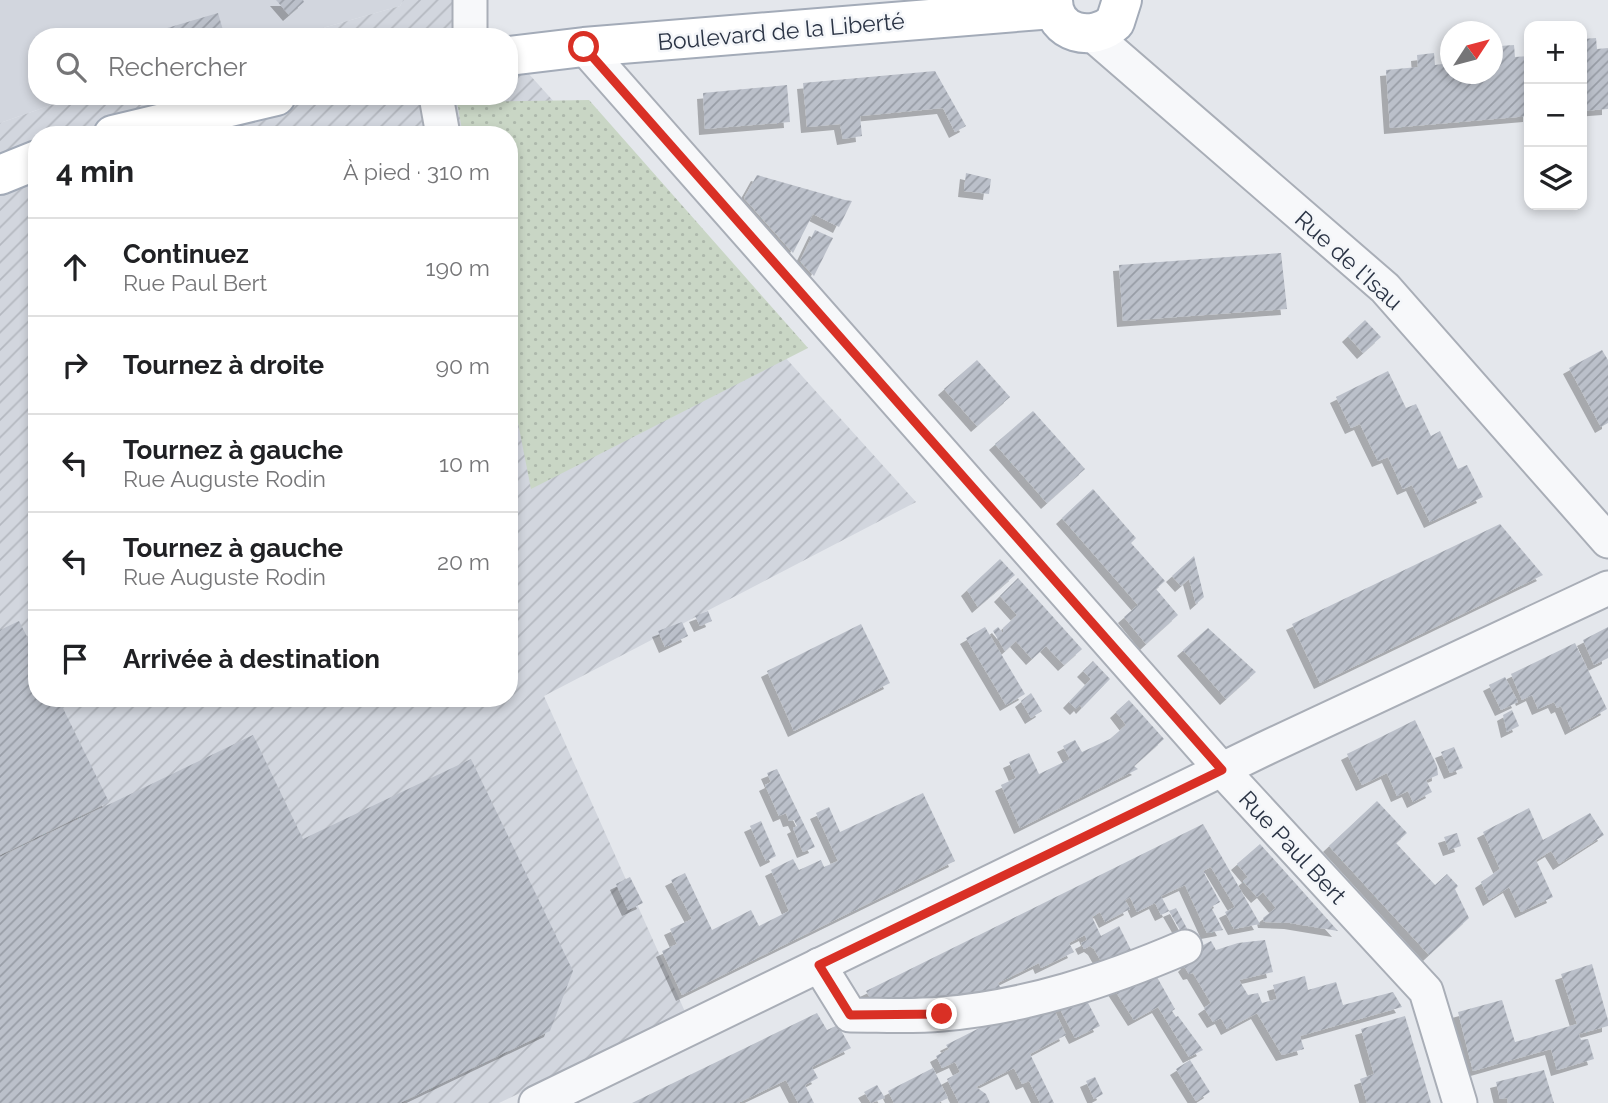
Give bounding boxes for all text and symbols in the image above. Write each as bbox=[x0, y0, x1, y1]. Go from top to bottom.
street label: Boulevard de la Liberté bbox=[656, 7, 906, 55]
north arrow bbox=[1440, 21, 1503, 84]
map controls bbox=[1524, 21, 1587, 210]
button: + bbox=[1524, 21, 1587, 84]
search box bbox=[28, 28, 518, 105]
route start bbox=[568, 31, 599, 62]
icon: search bbox=[52, 48, 90, 86]
text: Rechercher bbox=[108, 52, 247, 82]
button: − bbox=[1524, 84, 1587, 147]
button: layers bbox=[1524, 147, 1587, 210]
text: 4 min bbox=[56, 154, 134, 189]
text: À pied · 310 m bbox=[343, 158, 490, 185]
street label: Rue de l'Isau bbox=[1290, 205, 1408, 315]
text: Continuez bbox=[123, 239, 249, 269]
icon: ahead bbox=[56, 248, 94, 286]
text: 190 m bbox=[426, 254, 490, 281]
text: Rue Paul Bert bbox=[123, 269, 267, 296]
icon: right bbox=[56, 346, 94, 384]
text: Tournez à droite bbox=[123, 350, 324, 380]
text: 90 m bbox=[435, 352, 490, 379]
text: Tournez à gauche bbox=[123, 435, 343, 465]
icon: left bbox=[56, 444, 94, 482]
text: 10 m bbox=[439, 450, 490, 477]
text: Rue Auguste Rodin bbox=[123, 465, 326, 492]
text: Tournez à gauche bbox=[123, 533, 343, 563]
icon: left bbox=[56, 542, 94, 580]
text: 20 m bbox=[437, 548, 490, 575]
text: Rue Auguste Rodin bbox=[123, 563, 326, 590]
icon: arrive bbox=[56, 640, 94, 678]
text: Arrivée à destination bbox=[123, 644, 380, 674]
street label: Rue Paul Bert bbox=[1234, 785, 1352, 909]
route end bbox=[926, 998, 957, 1029]

